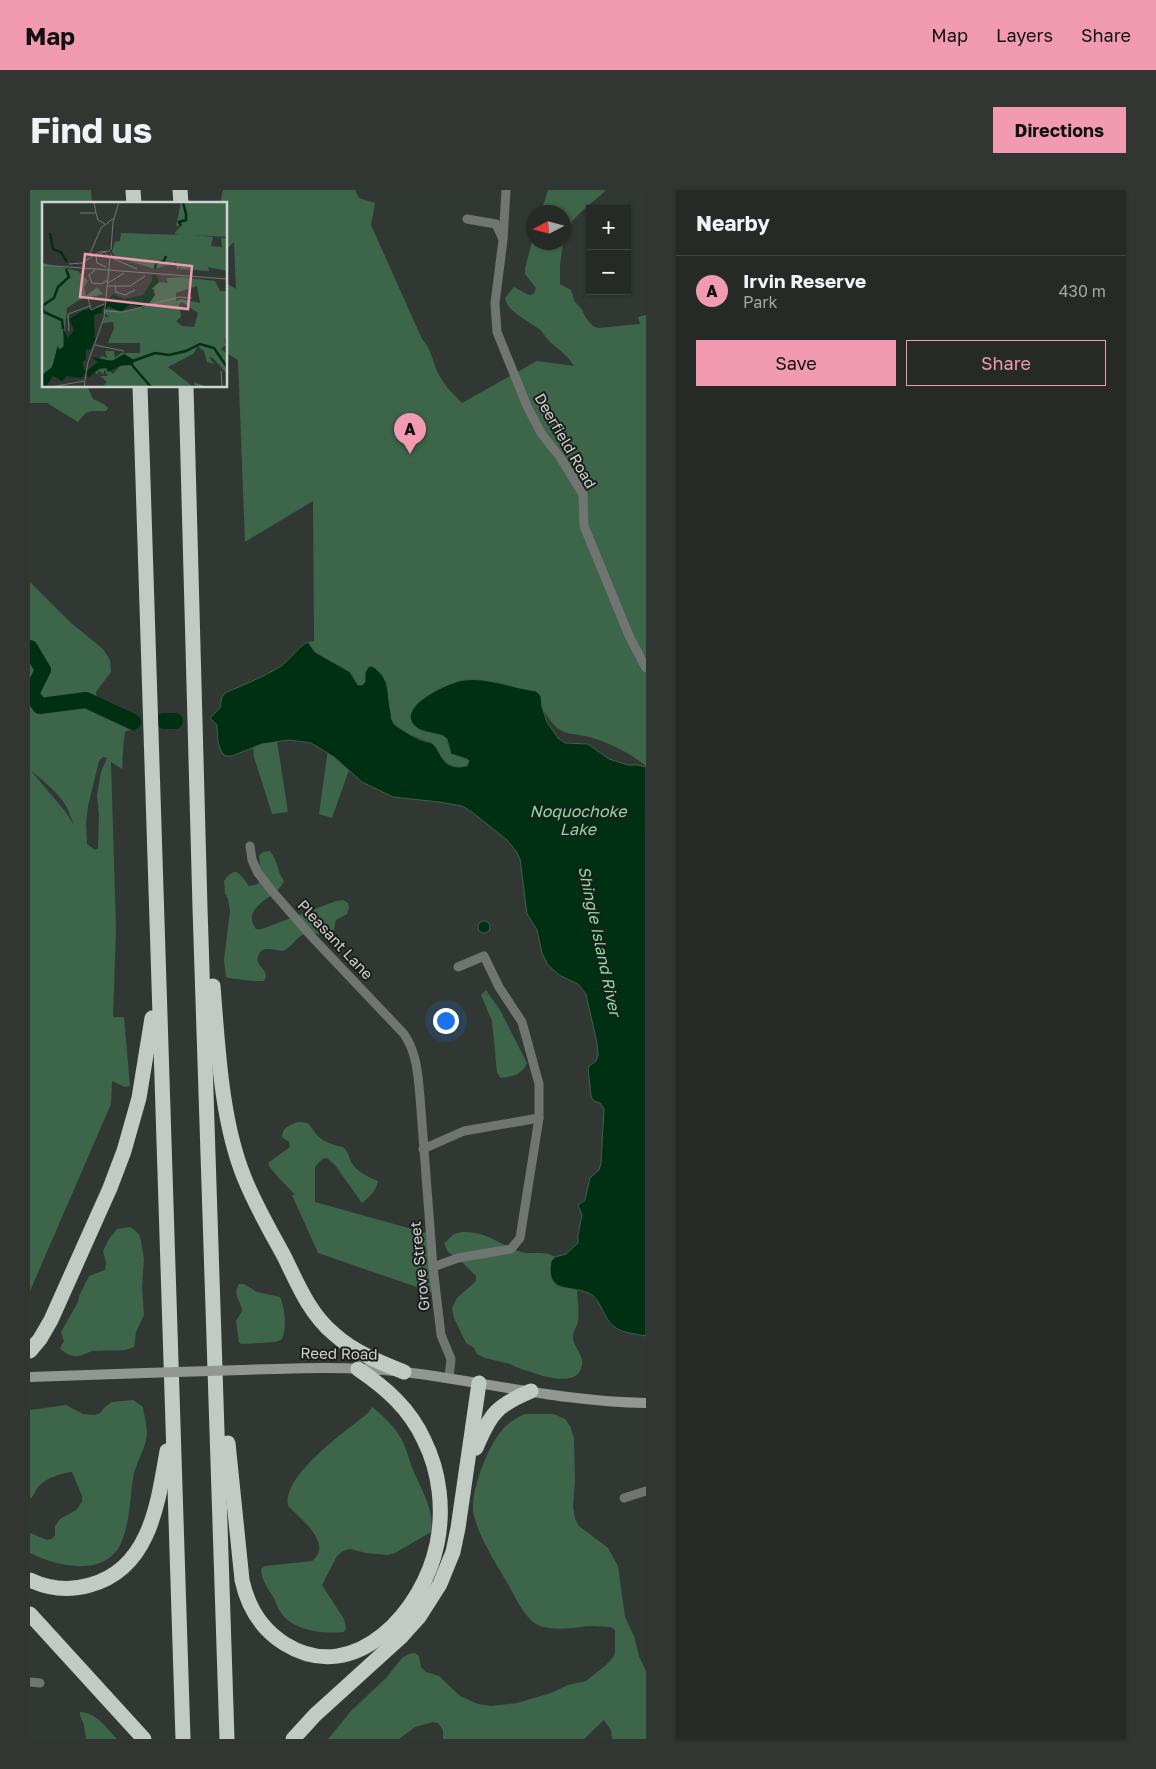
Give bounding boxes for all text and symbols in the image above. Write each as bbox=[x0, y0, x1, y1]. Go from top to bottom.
text: Map bbox=[25, 21, 75, 50]
text: Map bbox=[931, 24, 968, 46]
text: Layers bbox=[996, 24, 1053, 46]
text: Share bbox=[1081, 24, 1131, 46]
button: Directions bbox=[993, 107, 1126, 153]
text: Find us bbox=[30, 109, 152, 151]
inset map bbox=[42, 202, 228, 388]
north arrow bbox=[526, 205, 571, 250]
map controls bbox=[586, 205, 631, 295]
button: + bbox=[586, 205, 631, 250]
text: Nearby bbox=[696, 210, 770, 236]
button: − bbox=[586, 250, 631, 295]
text: Irvin Reserve bbox=[743, 269, 866, 292]
text: A bbox=[706, 281, 718, 301]
text: 430 m bbox=[1059, 281, 1106, 301]
text: Park bbox=[743, 292, 778, 312]
button: Save bbox=[696, 340, 896, 386]
button: Share bbox=[906, 340, 1106, 386]
street label: Deerfield Road bbox=[531, 390, 600, 491]
pin: A bbox=[394, 413, 426, 454]
water label: Noquochoke Lake bbox=[529, 801, 628, 839]
water label: Shingle Island River bbox=[574, 864, 626, 1021]
street label: Pleasant Lane bbox=[294, 896, 377, 983]
your location bbox=[433, 1008, 459, 1034]
street label: Grove Street bbox=[405, 1220, 433, 1312]
street label: Reed Road bbox=[300, 1343, 378, 1363]

